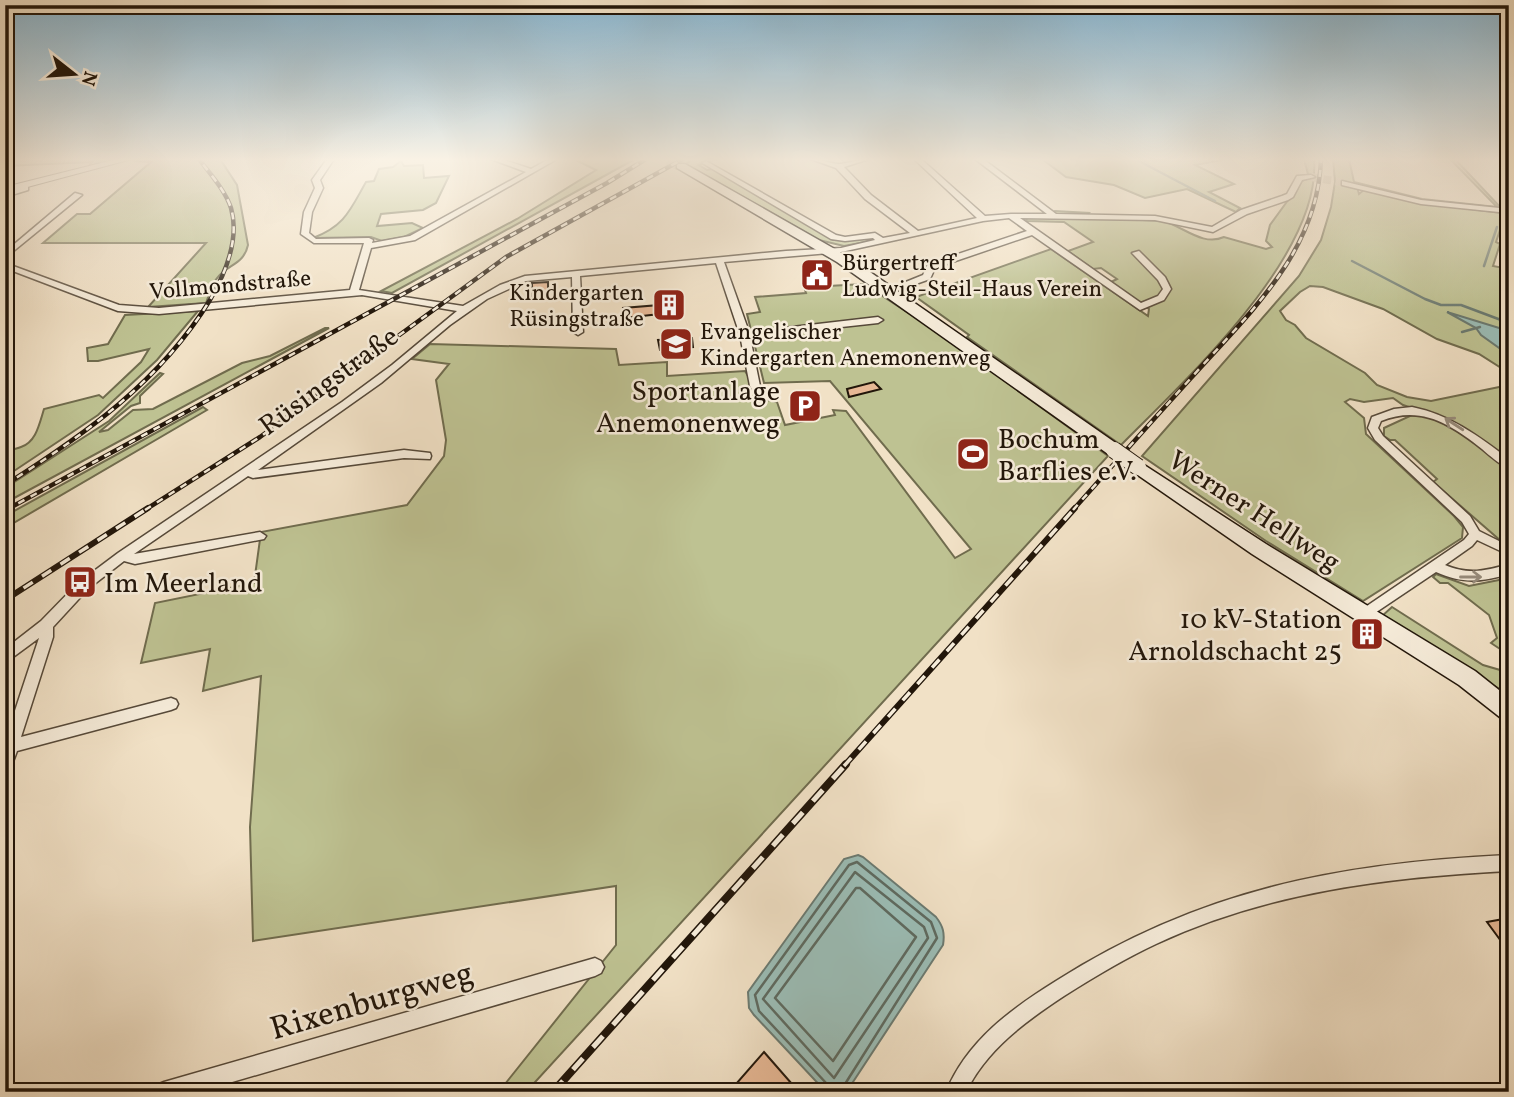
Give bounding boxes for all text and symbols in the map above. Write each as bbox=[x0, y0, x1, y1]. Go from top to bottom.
north arrow bbox=[38, 38, 108, 108]
text: N bbox=[74, 68, 103, 89]
place label: Bürgertreff Ludwig-Steil-Haus Verein bbox=[842, 248, 1102, 306]
public building icon: Bürgertreff Ludwig-Steil-Haus Verein bbox=[798, 256, 836, 294]
street label: Vollmondstraße bbox=[148, 263, 312, 309]
place label: Kindergarten Rüsingstraße bbox=[509, 278, 644, 336]
building icon: Kindergarten Rüsingstraße bbox=[650, 286, 688, 324]
place label: Evangelischer Kindergarten Anemonenweg bbox=[700, 317, 991, 375]
street label: Rüsingstraße bbox=[252, 318, 407, 446]
school or university icon: Evangelischer Kindergarten Anemonenweg bbox=[657, 325, 695, 363]
place label: Sportanlage Anemonenweg bbox=[596, 373, 780, 444]
parking icon: Sportanlage Anemonenweg bbox=[786, 387, 824, 425]
one-way arrow bbox=[1445, 417, 1464, 432]
place label: Bochum Barflies e.V. bbox=[998, 421, 1137, 492]
sports icon: Bochum Barflies e.V. bbox=[954, 435, 992, 473]
street label: Werner Hellweg bbox=[1160, 442, 1347, 582]
bus stop icon: Im Meerland bbox=[61, 563, 99, 601]
place label: Im Meerland bbox=[104, 565, 263, 604]
one-way arrow bbox=[1459, 570, 1482, 584]
place label: 10 kV-Station Arnoldschacht 25 bbox=[1128, 601, 1342, 672]
building icon: 10 kV-Station Arnoldschacht 25 bbox=[1348, 615, 1386, 653]
street label: Rixenburgweg bbox=[265, 952, 479, 1054]

